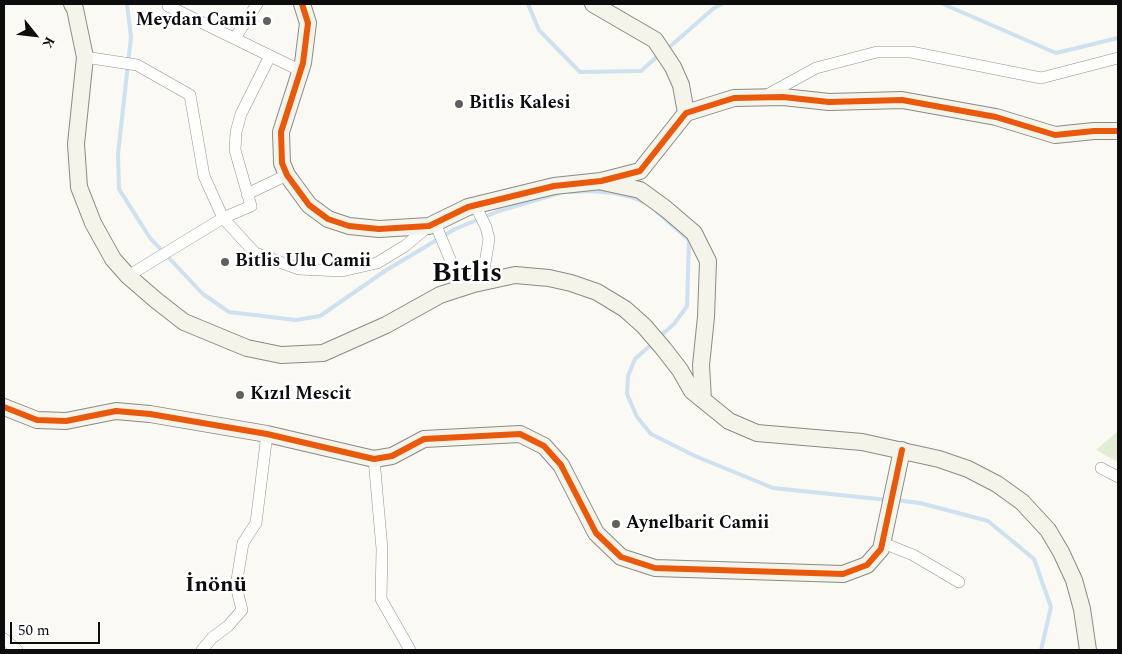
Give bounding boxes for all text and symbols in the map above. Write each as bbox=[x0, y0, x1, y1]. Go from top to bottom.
north arrow bbox=[10, 10, 60, 60]
place label: Meydan Camii bbox=[136, 10, 257, 32]
marker: Meydan Camii bbox=[261, 15, 273, 27]
text: K bbox=[37, 33, 60, 52]
place label: Bitlis Kalesi bbox=[469, 93, 570, 115]
marker: Bitlis Kalesi bbox=[453, 98, 465, 110]
place label: Bitlis Ulu Camii bbox=[235, 251, 371, 273]
marker: Bitlis Ulu Camii bbox=[219, 256, 231, 268]
district label: Bitlis bbox=[432, 259, 502, 293]
place label: Kızıl Mescit bbox=[250, 384, 351, 406]
marker: Kızıl Mescit bbox=[234, 389, 246, 401]
place label: Aynelbarit Camii bbox=[626, 513, 769, 535]
marker: Aynelbarit Camii bbox=[610, 518, 622, 530]
district label: İnönü bbox=[185, 574, 247, 600]
scale bar bbox=[12, 612, 102, 644]
text: 50 m bbox=[18, 619, 50, 642]

